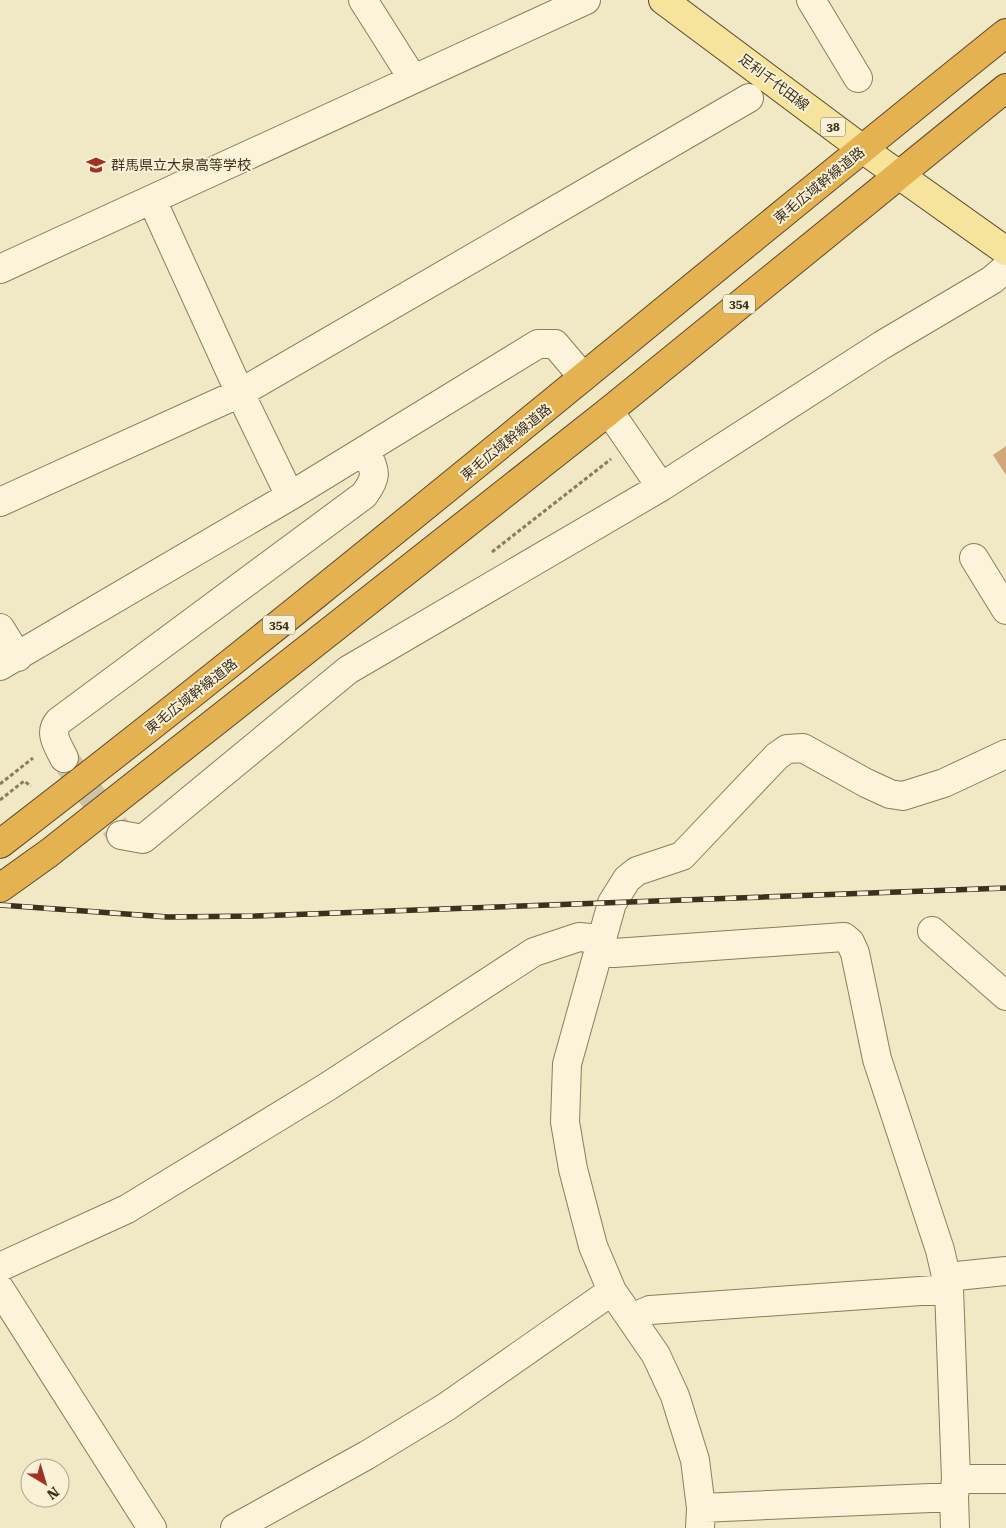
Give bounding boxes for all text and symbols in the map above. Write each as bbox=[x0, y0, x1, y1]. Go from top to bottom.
street label: 足利千代田線 bbox=[736, 50, 812, 114]
road number: 38 bbox=[820, 118, 846, 136]
street label: 東毛広域幹線道路 bbox=[770, 144, 868, 226]
school or university icon: 群馬県立大泉高等学校 bbox=[85, 154, 107, 176]
place label: 群馬県立大泉高等学校 bbox=[111, 157, 251, 173]
road number: 354 bbox=[723, 294, 755, 314]
street label: 東毛広域幹線道路 bbox=[457, 401, 555, 483]
road number: 354 bbox=[263, 616, 295, 634]
street label: 東毛広域幹線道路 bbox=[142, 655, 240, 737]
north arrow bbox=[20, 1458, 70, 1508]
text: N bbox=[44, 1484, 62, 1503]

